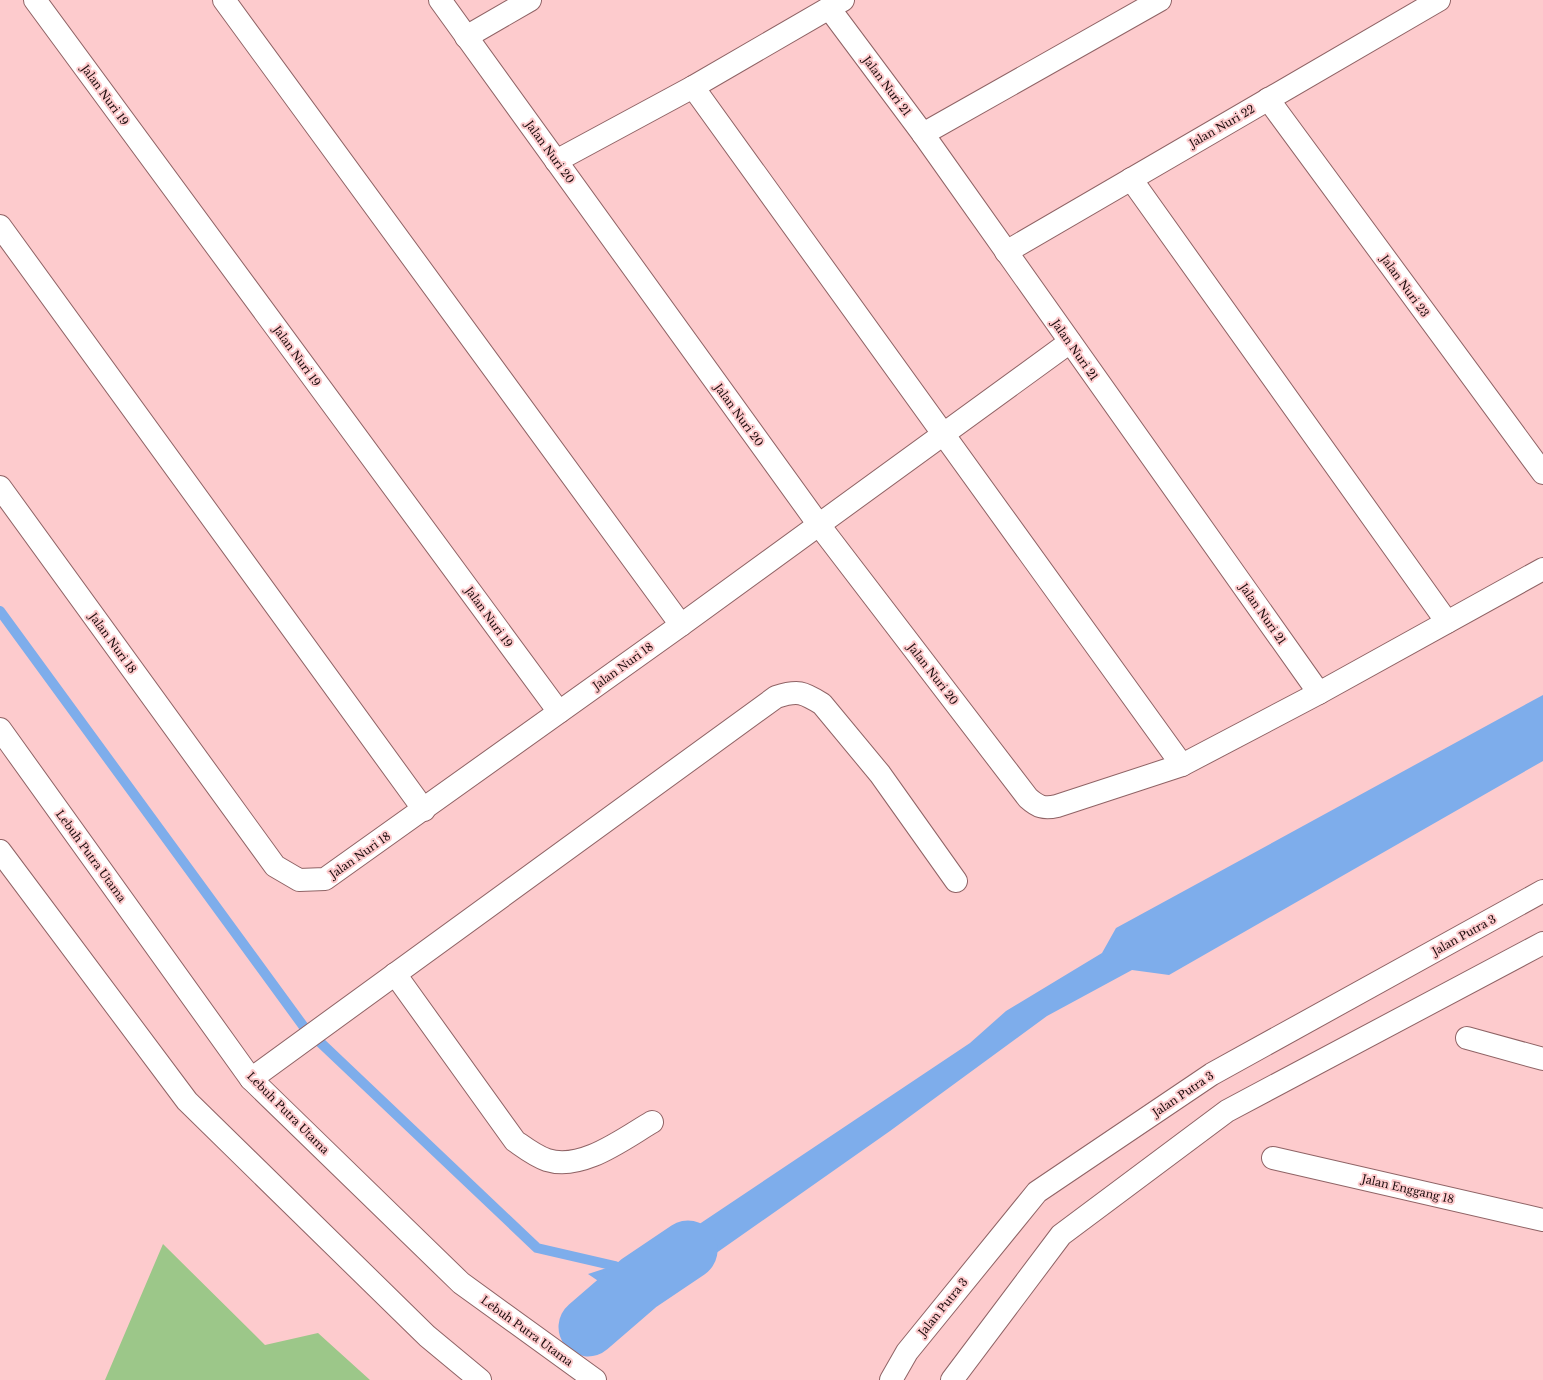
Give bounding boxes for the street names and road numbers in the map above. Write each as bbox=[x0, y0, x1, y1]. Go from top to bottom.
street label: Jalan Nuri 21 bbox=[859, 52, 914, 119]
street label: Jalan Nuri 19 bbox=[77, 60, 132, 128]
street label: Jalan Nuri 22 bbox=[1185, 102, 1257, 151]
street label: Jalan Nuri 20 bbox=[521, 116, 578, 186]
street label: Jalan Nuri 23 bbox=[1377, 251, 1432, 320]
street label: Jalan Nuri 21 bbox=[1048, 315, 1101, 383]
street label: Jalan Nuri 19 bbox=[269, 321, 324, 389]
street label: Jalan Nuri 20 bbox=[710, 379, 767, 449]
street label: Jalan Nuri 21 bbox=[1236, 579, 1289, 647]
street label: Jalan Nuri 19 bbox=[461, 582, 516, 650]
street label: Jalan Nuri 18 bbox=[85, 608, 140, 676]
street label: Jalan Nuri 18 bbox=[588, 639, 656, 694]
street label: Jalan Nuri 20 bbox=[903, 639, 961, 708]
street label: Lebuh Putra Utama bbox=[53, 807, 130, 905]
street label: Jalan Nuri 18 bbox=[325, 829, 393, 882]
street label: Jalan Putra 3 bbox=[1428, 912, 1499, 959]
street label: Jalan Putra 3 bbox=[1148, 1068, 1216, 1121]
street label: Lebuh Putra Utama bbox=[244, 1069, 333, 1158]
street label: Jalan Enggang 18 bbox=[1359, 1171, 1455, 1206]
street label: Jalan Putra 3 bbox=[914, 1275, 971, 1340]
street label: Lebuh Putra Utama bbox=[478, 1293, 576, 1370]

